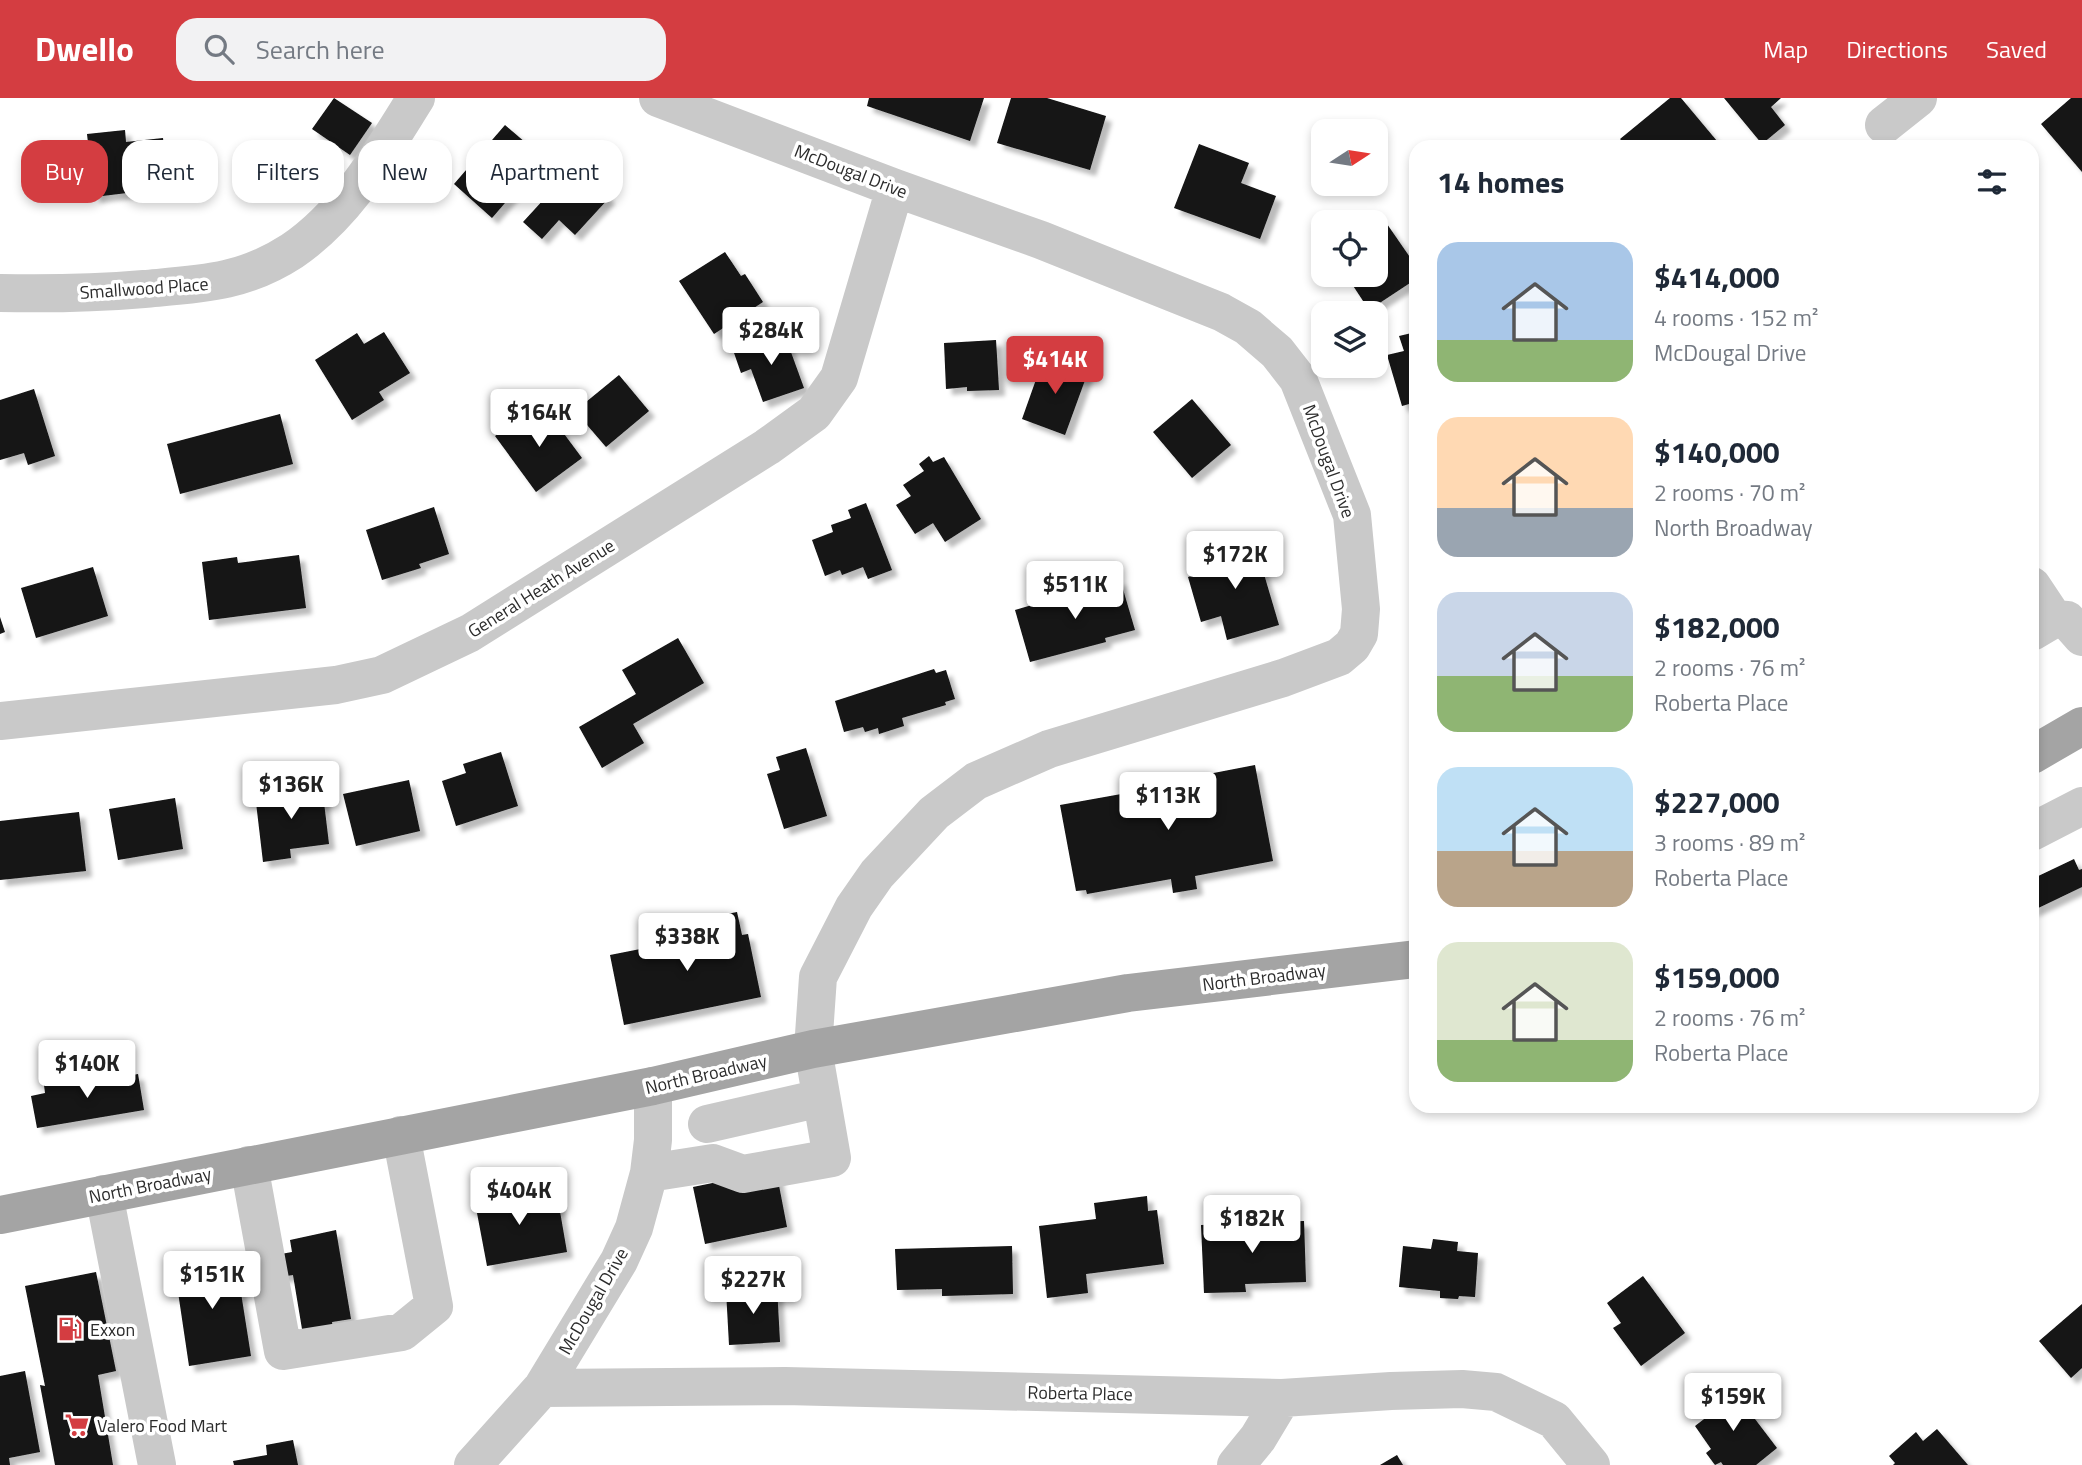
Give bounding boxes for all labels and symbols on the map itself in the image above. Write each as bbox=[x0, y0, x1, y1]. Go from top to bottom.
north arrow bbox=[1311, 119, 1388, 196]
street label: McDougal Drive bbox=[790, 137, 912, 205]
street label: Smallwood Place bbox=[79, 270, 209, 306]
pin: $284K bbox=[722, 308, 820, 367]
pin: $414K bbox=[1006, 336, 1104, 396]
pin: $164K bbox=[490, 390, 588, 449]
street label: McDougal Drive bbox=[1296, 400, 1362, 522]
street label: General Heath Avenue bbox=[462, 532, 620, 644]
pin: $172K bbox=[1186, 532, 1284, 591]
pin: $511K bbox=[1026, 561, 1124, 621]
pin: $136K bbox=[242, 762, 340, 821]
pin: $113K bbox=[1119, 772, 1217, 832]
pin: $338K bbox=[638, 914, 736, 973]
street label: North Broadway bbox=[1201, 956, 1328, 998]
pin: $140K bbox=[38, 1040, 136, 1100]
street label: North Broadway bbox=[642, 1047, 770, 1101]
street label: North Broadway bbox=[86, 1160, 214, 1210]
pin: $404K bbox=[470, 1168, 568, 1227]
pin: $182K bbox=[1203, 1196, 1301, 1255]
street label: McDougal Drive bbox=[551, 1243, 635, 1359]
pin: $151K bbox=[163, 1252, 261, 1311]
pin: $227K bbox=[704, 1256, 802, 1316]
fuel station icon: Exxon bbox=[56, 1315, 84, 1343]
place label: Exxon bbox=[90, 1316, 135, 1343]
pin: $159K bbox=[1684, 1374, 1782, 1433]
street label: Roberta Place bbox=[1027, 1379, 1133, 1407]
supermarket icon: Valero Food Mart bbox=[63, 1411, 91, 1439]
place label: Valero Food Mart bbox=[97, 1412, 228, 1439]

